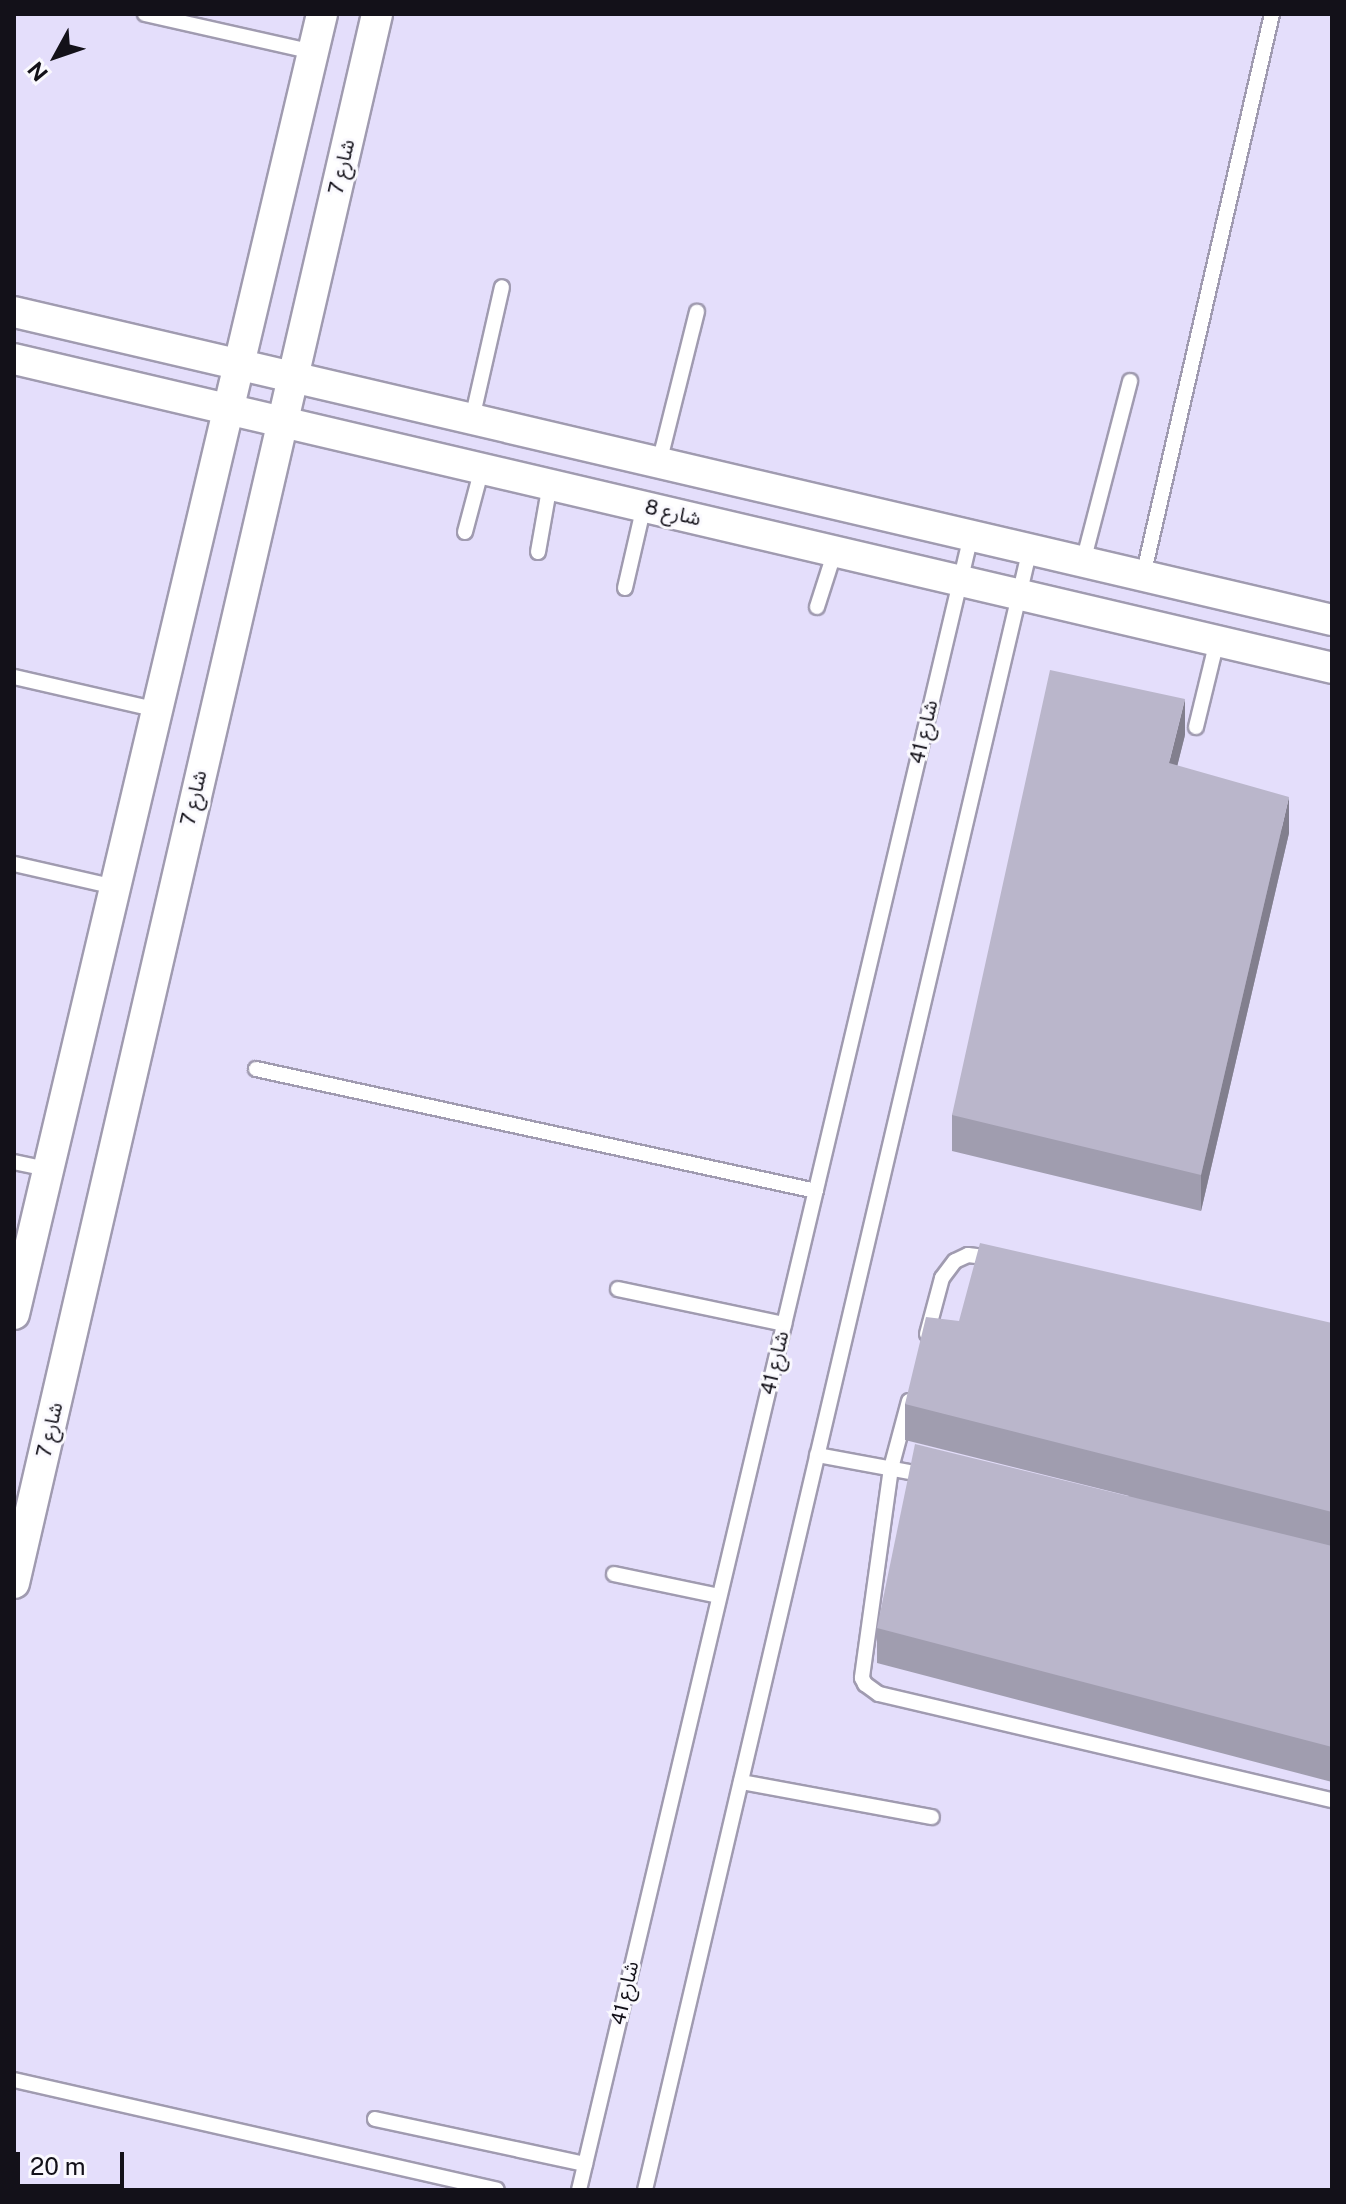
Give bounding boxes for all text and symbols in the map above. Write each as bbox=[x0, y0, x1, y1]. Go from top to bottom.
north arrow bbox=[16, 16, 96, 96]
text: N bbox=[22, 56, 53, 86]
street label: شارع 7 bbox=[324, 137, 360, 197]
street label: شارع 8 bbox=[643, 495, 703, 531]
street label: شارع 41 bbox=[905, 698, 943, 766]
street label: شارع 7 bbox=[176, 768, 212, 828]
street label: شارع 41 bbox=[756, 1329, 794, 1397]
street label: شارع 7 bbox=[32, 1400, 68, 1460]
street label: شارع 41 bbox=[606, 1959, 644, 2027]
scale bar bbox=[20, 2136, 128, 2186]
text: 20 m bbox=[30, 2152, 86, 2180]

